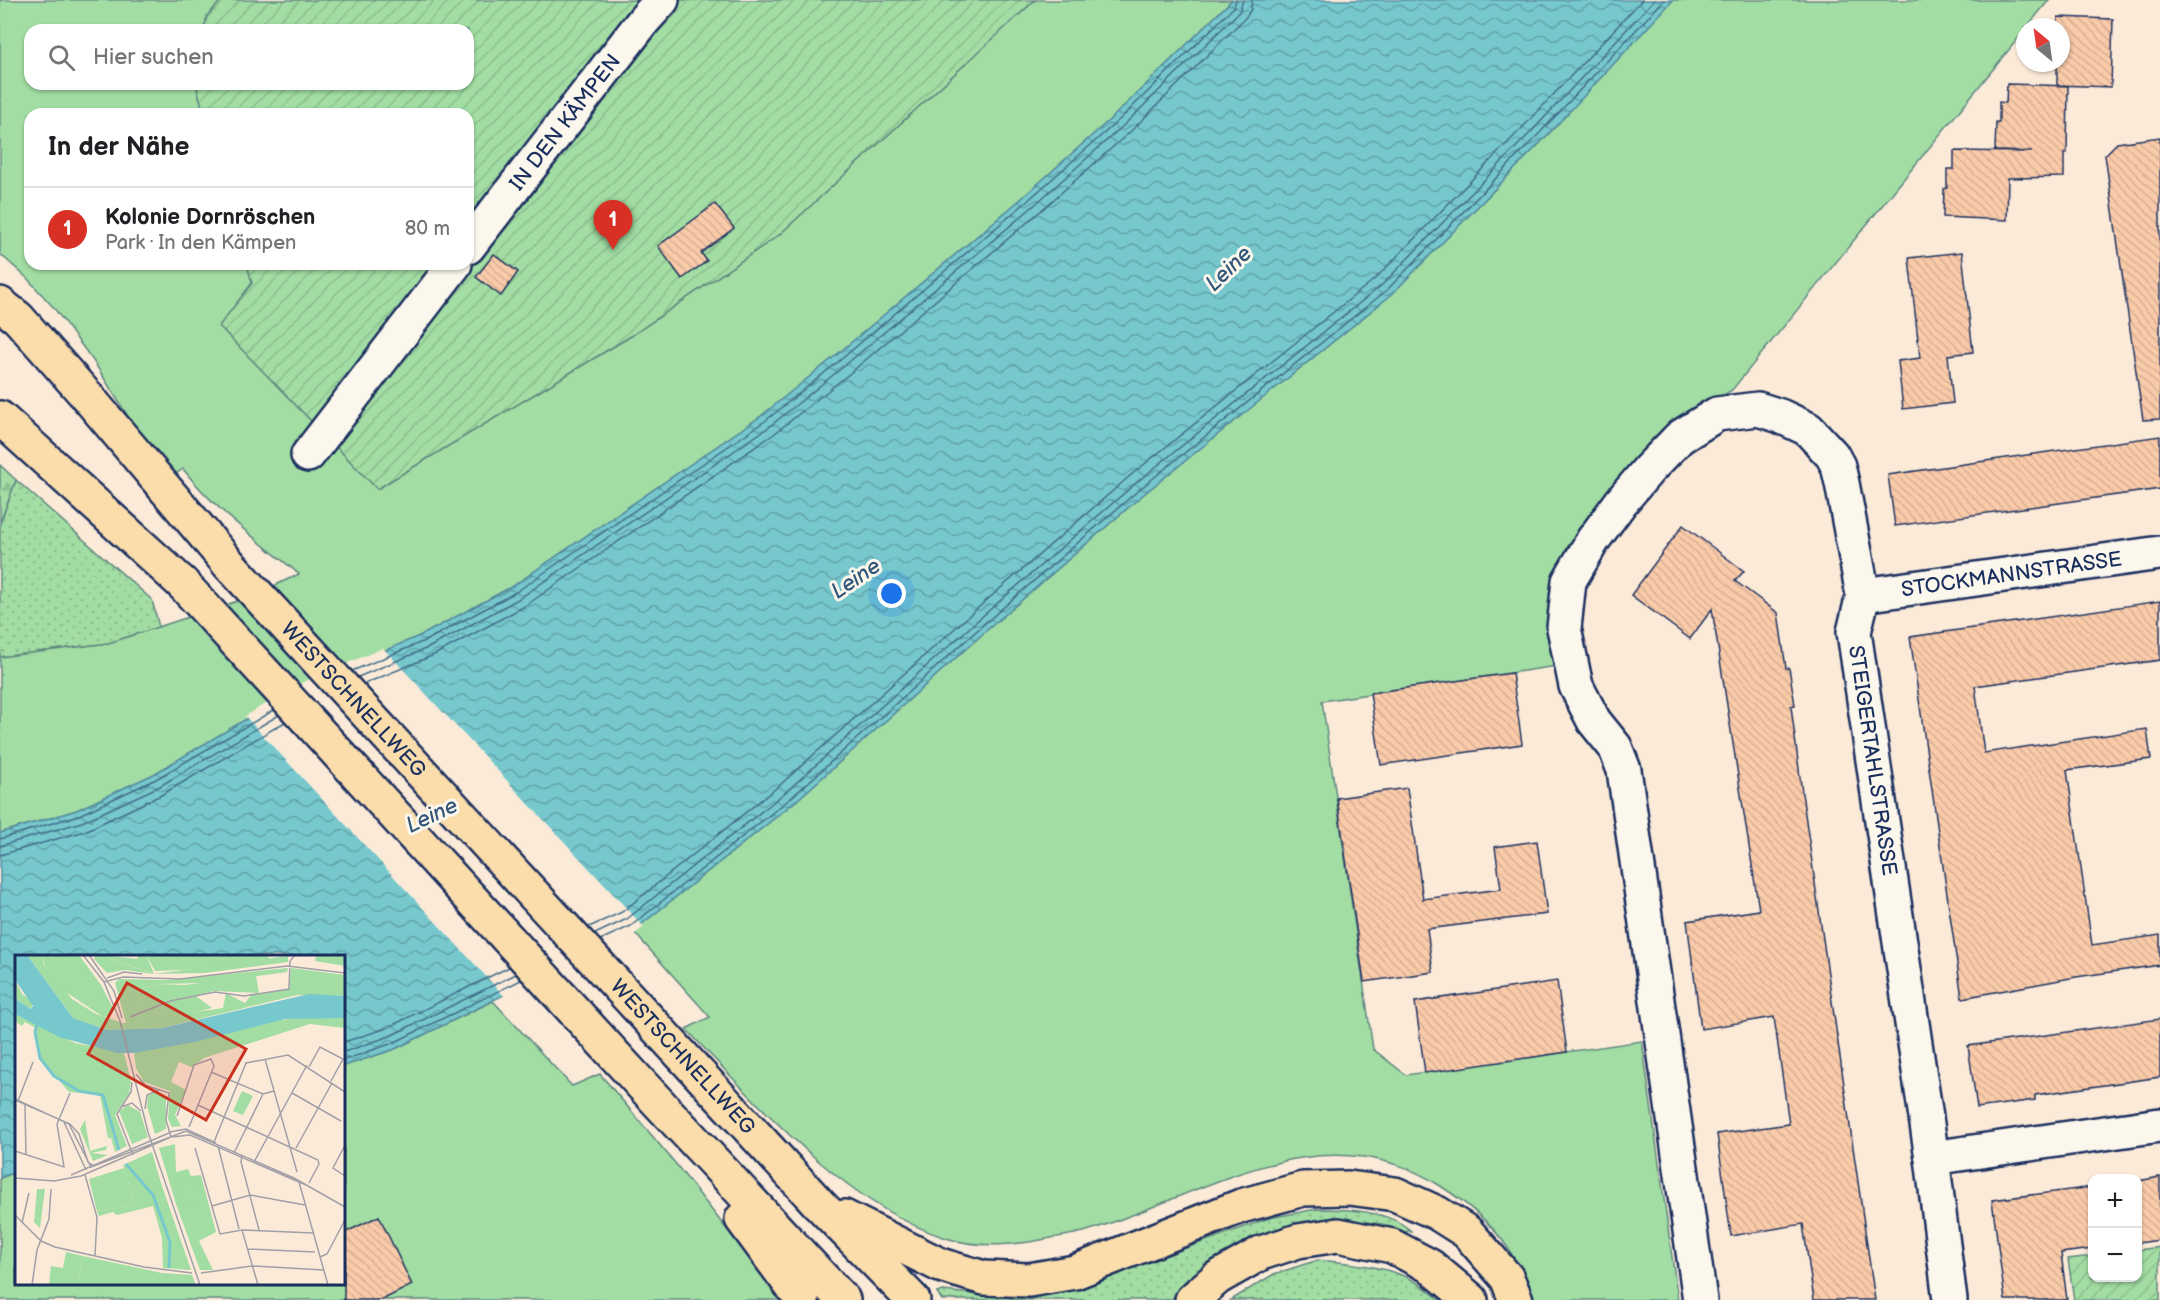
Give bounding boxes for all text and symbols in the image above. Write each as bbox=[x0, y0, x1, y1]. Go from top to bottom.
north arrow bbox=[2016, 18, 2070, 72]
search box bbox=[24, 24, 474, 90]
icon: search bbox=[45, 41, 78, 74]
text: Hier suchen bbox=[93, 44, 214, 71]
street label: IN DEN KÄMPEN bbox=[504, 49, 626, 195]
text: In der Nähe bbox=[48, 132, 190, 163]
pin: 1 bbox=[594, 200, 632, 250]
text: Kolonie Dornröschen bbox=[105, 204, 315, 231]
text: 1 bbox=[63, 217, 72, 241]
text: 80 m bbox=[405, 217, 450, 241]
text: Park · In den Kämpen bbox=[105, 231, 296, 255]
water label: Leine bbox=[1200, 240, 1258, 298]
street label: STOCKMANNSTRASSE bbox=[1900, 546, 2123, 602]
water label: Leine bbox=[826, 553, 886, 605]
your location bbox=[877, 579, 906, 608]
street label: WESTSCHNELLWEG bbox=[276, 616, 432, 782]
street label: STEIGERTAHLSTRASSE bbox=[1844, 644, 1902, 877]
water label: Leine bbox=[402, 792, 462, 840]
inset map bbox=[15, 955, 345, 1285]
street label: WESTSCHNELLWEG bbox=[605, 974, 761, 1140]
map controls bbox=[2088, 1174, 2142, 1282]
button: + bbox=[2088, 1174, 2142, 1228]
button: − bbox=[2088, 1228, 2142, 1282]

